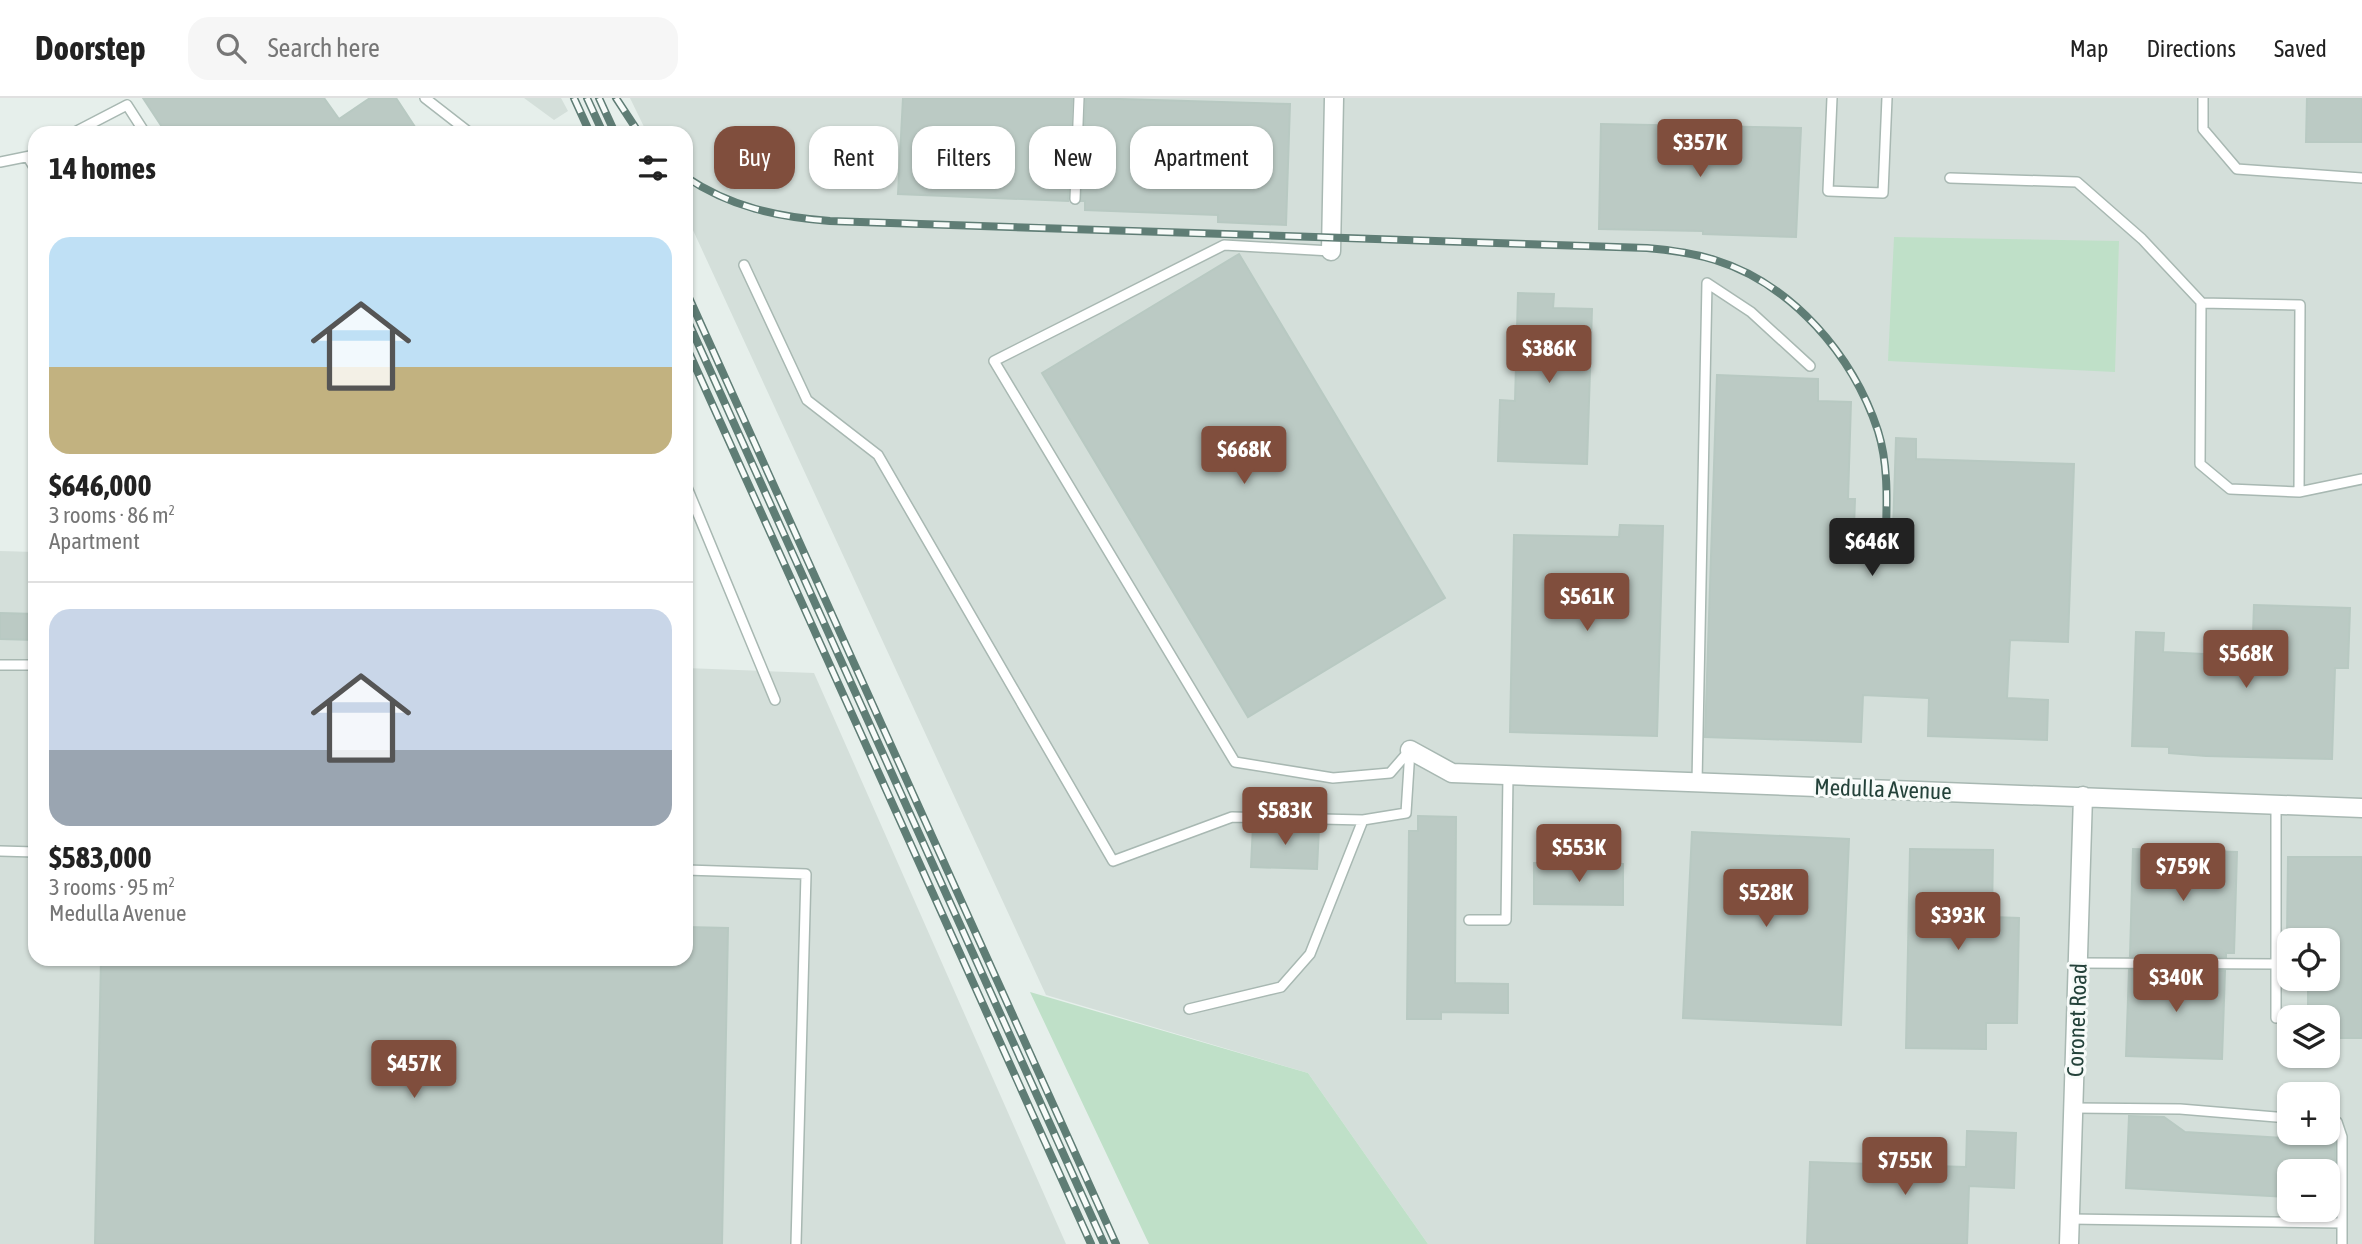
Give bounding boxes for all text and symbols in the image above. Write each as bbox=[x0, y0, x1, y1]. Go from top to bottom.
search box bbox=[188, 17, 678, 80]
text: Doorstep bbox=[35, 29, 146, 67]
icon: search bbox=[212, 29, 250, 67]
text: Search here bbox=[268, 33, 380, 63]
text: Map bbox=[2070, 35, 2108, 62]
text: Directions bbox=[2146, 35, 2236, 62]
text: Saved bbox=[2274, 35, 2327, 62]
pin: $357K bbox=[1651, 120, 1749, 179]
chip: Buy bbox=[714, 126, 795, 189]
chip: Rent bbox=[809, 126, 898, 189]
chip: Filters bbox=[912, 126, 1015, 189]
chip: New bbox=[1029, 126, 1116, 189]
chip: Apartment bbox=[1130, 126, 1273, 189]
text: $357K bbox=[1673, 129, 1727, 155]
icon: filters bbox=[634, 149, 672, 187]
text: 14 homes bbox=[49, 151, 156, 185]
icon: home bbox=[298, 283, 424, 409]
pin: $386K bbox=[1500, 326, 1598, 385]
text: $386K bbox=[1522, 335, 1576, 361]
pin: $668K bbox=[1195, 426, 1293, 486]
text: $668K bbox=[1217, 436, 1271, 462]
text: $646,000 bbox=[49, 468, 152, 502]
text: 3 rooms · 86 m² bbox=[49, 502, 175, 528]
pin: $646K bbox=[1823, 518, 1921, 578]
text: Apartment bbox=[49, 528, 140, 554]
text: $646K bbox=[1845, 528, 1899, 554]
pin: $561K bbox=[1538, 574, 1636, 633]
text: $561K bbox=[1560, 583, 1614, 609]
pin: $568K bbox=[2197, 630, 2295, 690]
text: $568K bbox=[2219, 640, 2273, 666]
icon: home bbox=[298, 655, 424, 781]
street label: Medulla Avenue bbox=[1814, 774, 1952, 804]
pin: $583K bbox=[1236, 788, 1334, 847]
text: $583K bbox=[1258, 797, 1312, 823]
pin: $553K bbox=[1530, 824, 1628, 884]
text: $553K bbox=[1552, 834, 1606, 860]
text: $583,000 bbox=[49, 840, 152, 874]
pin: $759K bbox=[2134, 844, 2232, 903]
text: $759K bbox=[2156, 853, 2210, 879]
pin: $528K bbox=[1717, 870, 1815, 929]
text: 3 rooms · 95 m² bbox=[49, 874, 175, 900]
text: $528K bbox=[1739, 879, 1793, 905]
pin: $393K bbox=[1909, 892, 2007, 952]
text: Medulla Avenue bbox=[49, 900, 186, 926]
text: $393K bbox=[1931, 902, 1985, 928]
map controls bbox=[2277, 928, 2340, 1222]
button: locate bbox=[2277, 928, 2340, 991]
pin: $340K bbox=[2127, 954, 2225, 1014]
street label: Coronet Road bbox=[2062, 963, 2092, 1077]
text: $340K bbox=[2149, 964, 2203, 990]
button: layers bbox=[2277, 1005, 2340, 1068]
pin: $457K bbox=[365, 1040, 463, 1100]
text: $457K bbox=[387, 1050, 441, 1076]
button: + bbox=[2277, 1082, 2340, 1145]
pin: $755K bbox=[1856, 1138, 1954, 1197]
text: $755K bbox=[1878, 1147, 1932, 1173]
button: − bbox=[2277, 1159, 2340, 1222]

